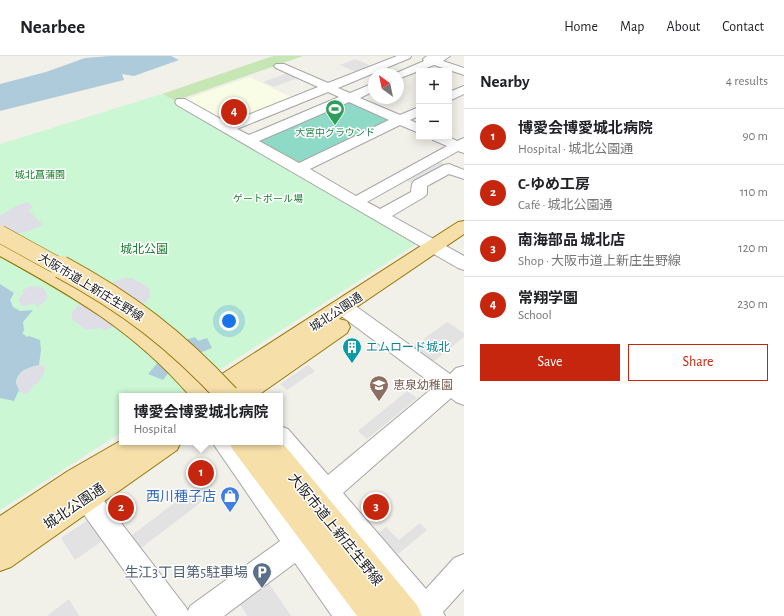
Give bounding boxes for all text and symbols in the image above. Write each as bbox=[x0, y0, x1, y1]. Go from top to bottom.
text: Nearbee bbox=[20, 18, 85, 37]
text: Home bbox=[564, 20, 598, 34]
text: Map bbox=[620, 20, 644, 34]
text: About bbox=[666, 20, 700, 34]
text: Contact bbox=[722, 20, 764, 34]
north arrow bbox=[368, 68, 404, 104]
map controls bbox=[416, 68, 452, 140]
button: + bbox=[416, 68, 452, 104]
text: Nearby bbox=[480, 73, 530, 90]
text: 4 results bbox=[726, 75, 768, 88]
pin: 4 bbox=[221, 97, 247, 127]
sports icon: 大宮中グラウンド bbox=[324, 98, 346, 126]
button: − bbox=[416, 104, 452, 140]
text: 博愛会博愛城北病院 bbox=[518, 121, 653, 136]
place label: 大宮中グラウンド bbox=[295, 127, 375, 138]
text: 1 bbox=[491, 130, 495, 143]
text: 90 m bbox=[742, 130, 768, 143]
text: Hospital · 城北公園通 bbox=[518, 143, 633, 156]
park label: 城北菖蒲園 bbox=[15, 169, 65, 180]
text: C-ゆめ工房 bbox=[518, 177, 590, 192]
text: 2 bbox=[490, 186, 496, 199]
text: 110 m bbox=[740, 186, 768, 199]
park label: ゲートボール場 bbox=[233, 193, 303, 204]
text: Café · 城北公園通 bbox=[518, 199, 613, 212]
text: 南海部品 城北店 bbox=[518, 233, 625, 248]
text: 3 bbox=[490, 242, 496, 255]
text: 120 m bbox=[738, 242, 768, 255]
park label: 城北公園 bbox=[120, 243, 168, 255]
street label: 大阪市道上新庄生野線 bbox=[36, 250, 146, 323]
text: Shop · 大阪市道上新庄生野線 bbox=[518, 255, 681, 268]
street label: 城北公園通 bbox=[307, 290, 364, 333]
text: 常翔学園 bbox=[518, 291, 578, 306]
text: 4 bbox=[490, 298, 496, 311]
text: 230 m bbox=[737, 298, 768, 311]
text: School bbox=[518, 309, 552, 322]
your location bbox=[219, 311, 239, 331]
building icon: エムロード城北 bbox=[341, 336, 363, 364]
place label: エムロード城北 bbox=[366, 341, 450, 353]
button: Save bbox=[480, 344, 620, 381]
button: Share bbox=[628, 344, 768, 381]
school or university icon: 恵泉幼稚園 bbox=[368, 374, 390, 402]
place label: 恵泉幼稚園 bbox=[393, 378, 453, 391]
popup bbox=[119, 393, 283, 445]
text: 博愛会博愛城北病院 bbox=[133, 405, 269, 420]
text: Hospital bbox=[133, 423, 176, 436]
pin: 1 bbox=[188, 458, 214, 488]
street label: 大阪市道上新庄生野線 bbox=[286, 470, 385, 588]
street label: 城北公園通 bbox=[41, 480, 107, 532]
shop icon: 西川種子店 bbox=[219, 485, 241, 513]
place label: 西川種子店 bbox=[146, 489, 216, 504]
pin: 3 bbox=[363, 492, 389, 522]
pin: 2 bbox=[108, 493, 134, 523]
parking icon: 生江3丁目第5駐車場 bbox=[251, 561, 273, 589]
place label: 生江3丁目第5駐車場 bbox=[124, 564, 248, 580]

